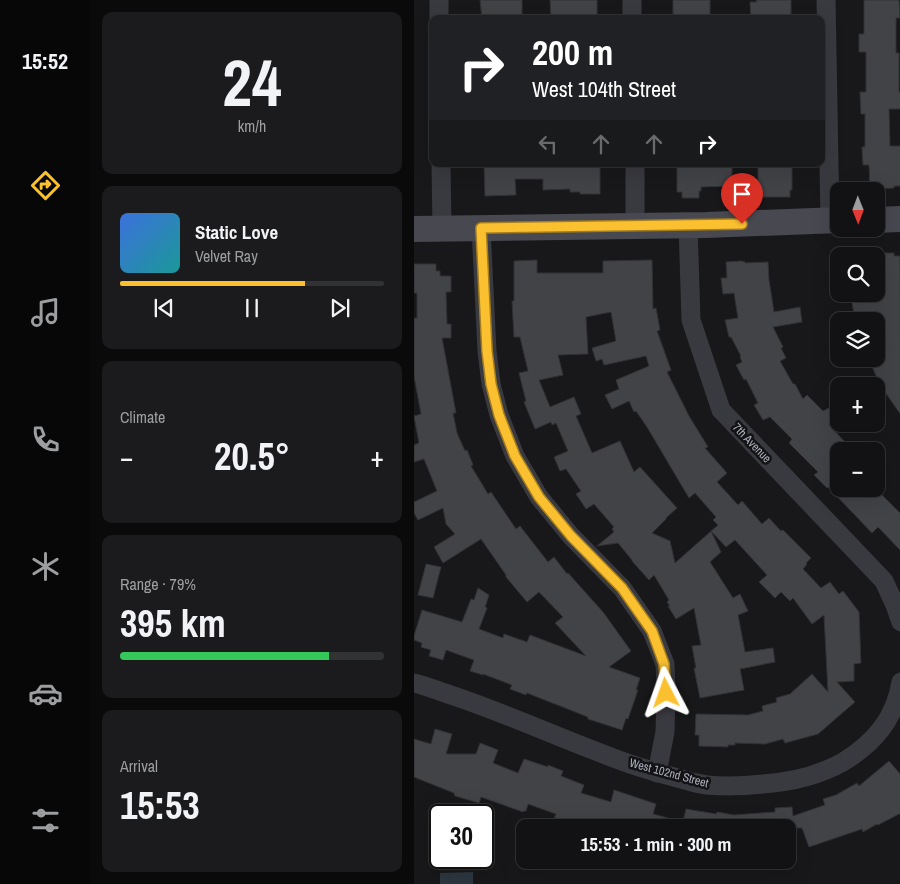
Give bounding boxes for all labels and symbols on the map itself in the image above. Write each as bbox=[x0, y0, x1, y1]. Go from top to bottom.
pin bbox=[721, 173, 763, 224]
north arrow bbox=[830, 182, 885, 238]
street label: 7th Avenue bbox=[729, 420, 775, 466]
position arrow bbox=[639, 666, 691, 718]
street label: West 102nd Street bbox=[628, 755, 711, 791]
speed limit sign: 30 bbox=[429, 804, 494, 869]

